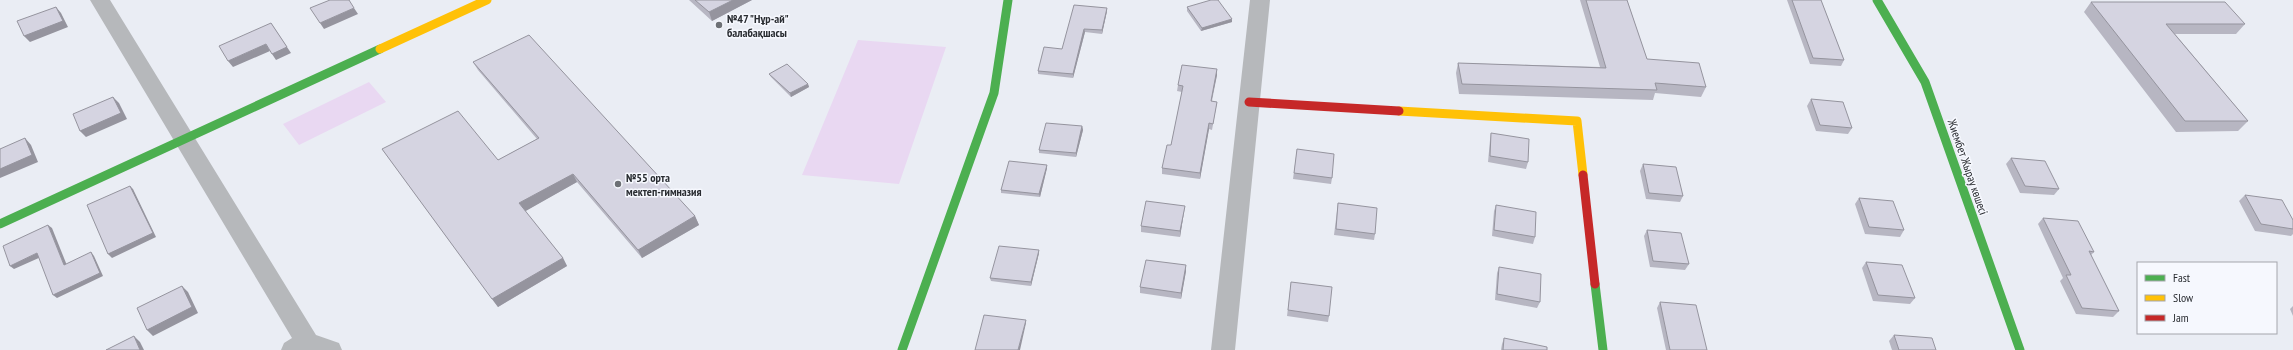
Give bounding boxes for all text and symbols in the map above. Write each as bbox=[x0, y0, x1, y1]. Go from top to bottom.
place label: №47 "Нұр-ай" балабақшасы bbox=[727, 11, 789, 40]
marker: №47 "Нұр-ай" балабақшасы bbox=[714, 20, 724, 30]
street label: Жиембет Жырау көшесі bbox=[1944, 116, 1991, 217]
place label: №55 орта мектеп-гимназия bbox=[626, 170, 702, 199]
marker: №55 орта мектеп-гимназия bbox=[613, 179, 623, 189]
legend bbox=[2137, 262, 2277, 334]
text: Fast bbox=[2173, 270, 2191, 285]
text: Slow bbox=[2173, 290, 2194, 305]
text: Jam bbox=[2172, 310, 2189, 325]

